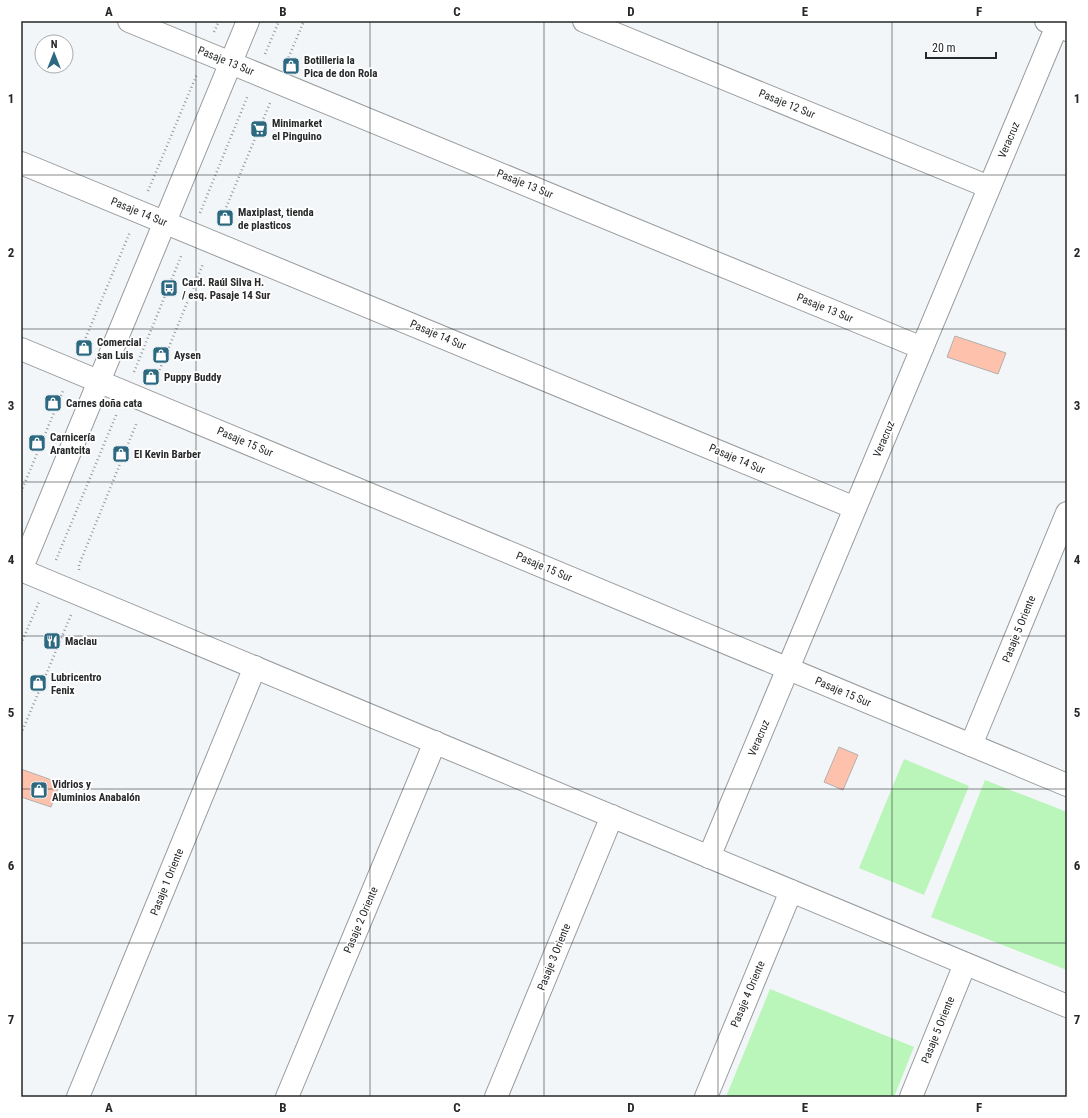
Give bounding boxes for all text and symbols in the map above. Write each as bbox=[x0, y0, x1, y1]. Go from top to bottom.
text: A bbox=[105, 4, 113, 19]
text: B bbox=[279, 4, 287, 19]
text: C bbox=[453, 4, 461, 19]
text: D bbox=[627, 4, 635, 19]
text: E bbox=[802, 4, 809, 19]
text: F bbox=[976, 4, 982, 19]
north arrow bbox=[34, 34, 74, 74]
scale bar bbox=[926, 34, 996, 60]
text: N bbox=[51, 38, 58, 51]
text: 20 m bbox=[932, 41, 956, 55]
street label: Pasaje 13 Sur bbox=[196, 44, 257, 78]
place label: Botilleria la Pica de don Rola bbox=[304, 54, 377, 80]
shop icon: Botilleria la Pica de don Rola bbox=[281, 56, 301, 76]
street label: Pasaje 12 Sur bbox=[757, 87, 818, 121]
text: 1 bbox=[8, 91, 14, 106]
text: 1 bbox=[1074, 91, 1080, 106]
place label: Minimarket el Pinguino bbox=[272, 117, 323, 143]
supermarket icon: Minimarket el Pinguino bbox=[249, 119, 269, 139]
street label: Veracruz bbox=[996, 120, 1022, 160]
street label: Pasaje 13 Sur bbox=[495, 167, 556, 201]
street label: Pasaje 14 Sur bbox=[109, 195, 170, 229]
place label: Maxiplast, tienda de plasticos bbox=[238, 206, 314, 232]
shop icon: Maxiplast, tienda de plasticos bbox=[215, 208, 235, 228]
text: 2 bbox=[8, 245, 15, 260]
text: 2 bbox=[1074, 245, 1081, 260]
place label: Card. Raúl Silva H. / esq. Pasaje 14 Sur bbox=[182, 276, 271, 302]
bus stop icon: Card. Raúl Silva H. / esq. Pasaje 14 Sur bbox=[159, 278, 179, 298]
street label: Pasaje 13 Sur bbox=[795, 291, 856, 325]
street label: Pasaje 14 Sur bbox=[408, 317, 469, 353]
place label: Comercial san Luis bbox=[97, 336, 142, 362]
shop icon: Comercial san Luis bbox=[74, 338, 94, 358]
shop icon: Aysen bbox=[151, 345, 171, 365]
place label: Aysen bbox=[174, 349, 201, 362]
shop icon: Puppy Buddy bbox=[141, 367, 161, 387]
place label: Puppy Buddy bbox=[164, 371, 221, 384]
shop icon: Carnes doña cata bbox=[43, 393, 63, 413]
place label: Carnes doña cata bbox=[66, 397, 142, 410]
text: 3 bbox=[8, 398, 14, 413]
text: 3 bbox=[1074, 398, 1080, 413]
street label: Veracruz bbox=[871, 419, 897, 459]
street label: Pasaje 15 Sur bbox=[215, 424, 276, 460]
place label: Carnicería Arantcita bbox=[50, 431, 95, 457]
shop icon: Carnicería Arantcita bbox=[27, 433, 47, 453]
street label: Pasaje 14 Sur bbox=[707, 441, 768, 477]
shop icon: El Kevin Barber bbox=[111, 444, 131, 464]
place label: El Kevin Barber bbox=[134, 448, 201, 461]
street label: Pasaje 15 Sur bbox=[514, 549, 575, 585]
text: 4 bbox=[8, 552, 15, 567]
text: 4 bbox=[1074, 552, 1081, 567]
street label: Pasaje 5 Oriente bbox=[1000, 594, 1038, 664]
restaurant icon: Maclau bbox=[42, 631, 62, 651]
place label: Maclau bbox=[65, 635, 97, 648]
place label: Lubricentro Fenix bbox=[51, 671, 102, 697]
shop icon: Lubricentro Fenix bbox=[28, 673, 48, 693]
street label: Pasaje 15 Sur bbox=[813, 674, 874, 710]
text: 5 bbox=[8, 705, 15, 720]
text: 5 bbox=[1074, 705, 1081, 720]
street label: Veracruz bbox=[746, 718, 772, 758]
place label: Vidrios y Aluminios Anabalón bbox=[52, 778, 140, 804]
shop icon: Vidrios y Aluminios Anabalón bbox=[29, 780, 49, 800]
street label: Pasaje 1 Oriente bbox=[148, 847, 186, 917]
text: 6 bbox=[8, 858, 15, 873]
text: 6 bbox=[1074, 858, 1081, 873]
street label: Pasaje 2 Oriente bbox=[341, 885, 381, 955]
street label: Pasaje 3 Oriente bbox=[535, 922, 573, 992]
street label: Pasaje 4 Oriente bbox=[728, 959, 768, 1029]
street label: Pasaje 5 Oriente bbox=[919, 995, 957, 1065]
text: 7 bbox=[8, 1012, 15, 1027]
text: 7 bbox=[1074, 1012, 1081, 1027]
text: A bbox=[105, 1100, 113, 1115]
text: B bbox=[279, 1100, 287, 1115]
text: C bbox=[453, 1100, 461, 1115]
text: D bbox=[627, 1100, 635, 1115]
text: E bbox=[802, 1100, 809, 1115]
text: F bbox=[976, 1100, 982, 1115]

